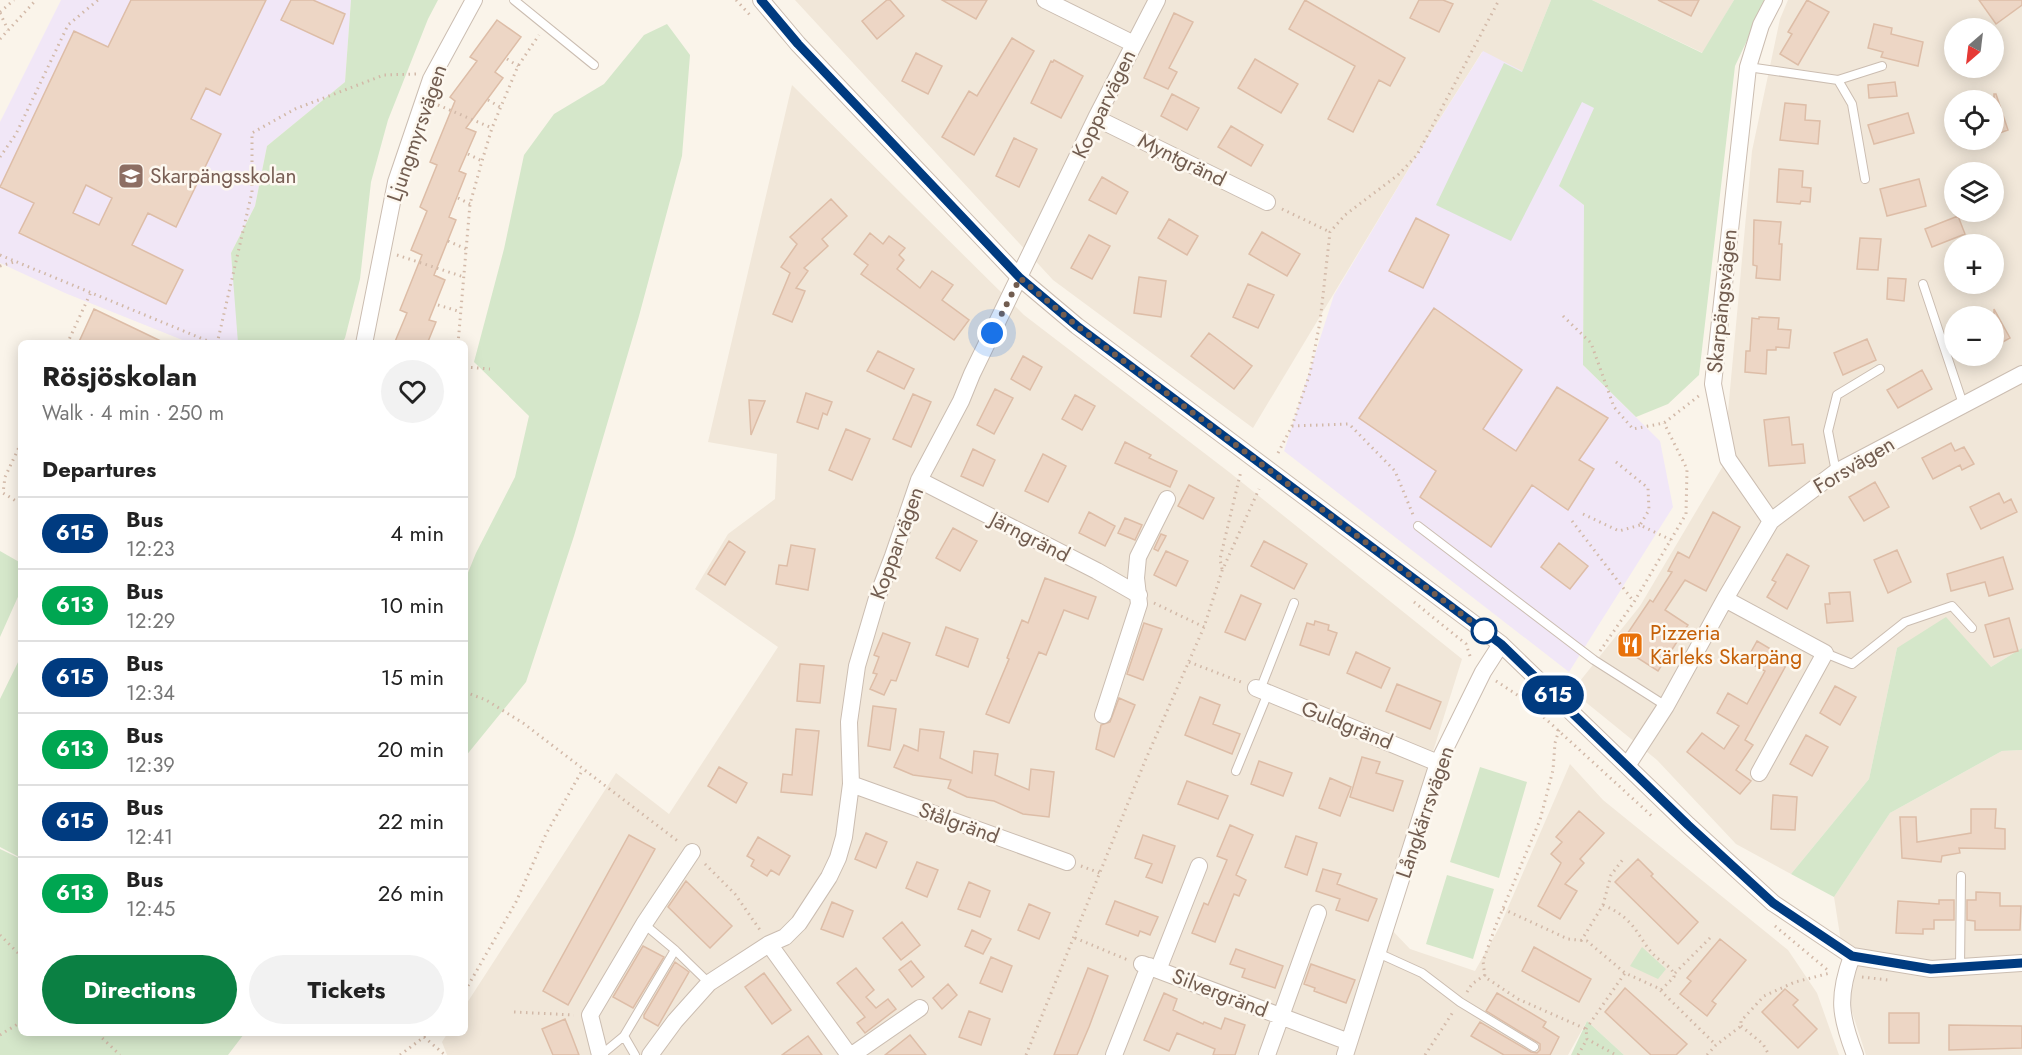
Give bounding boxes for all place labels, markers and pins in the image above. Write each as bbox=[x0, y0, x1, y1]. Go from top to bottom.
school or university icon: Skarpängsskolan bbox=[116, 161, 146, 191]
place label: Skarpängsskolan bbox=[150, 161, 296, 191]
unlabelled marker bbox=[1471, 618, 1497, 644]
place label: Pizzeria Kärleks Skarpäng bbox=[1650, 618, 1802, 672]
restaurant icon: Pizzeria Kärleks Skarpäng bbox=[1615, 630, 1645, 660]

